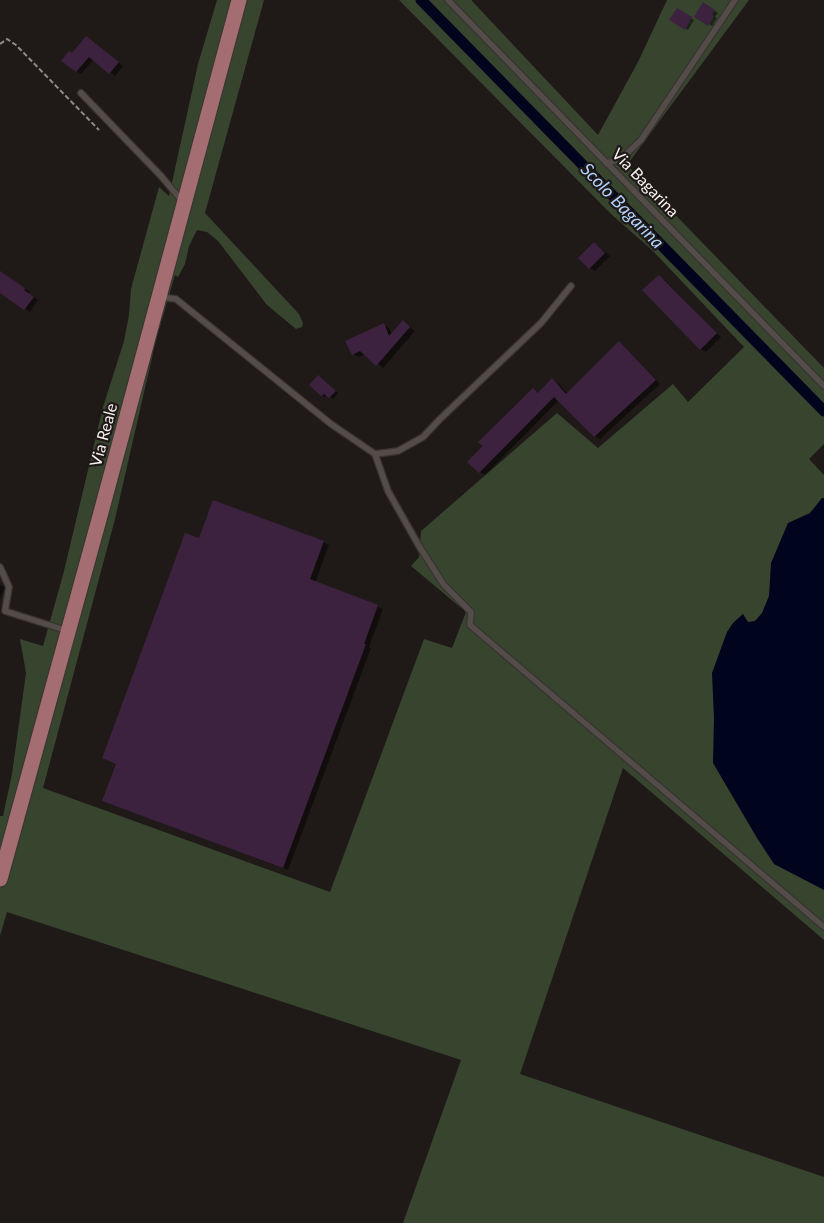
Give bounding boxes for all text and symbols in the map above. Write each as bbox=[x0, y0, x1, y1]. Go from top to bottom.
street label: Via Bagarina bbox=[608, 145, 682, 221]
water label: Scolo Bagarina bbox=[576, 159, 668, 253]
street label: Via Reale bbox=[86, 401, 122, 469]

